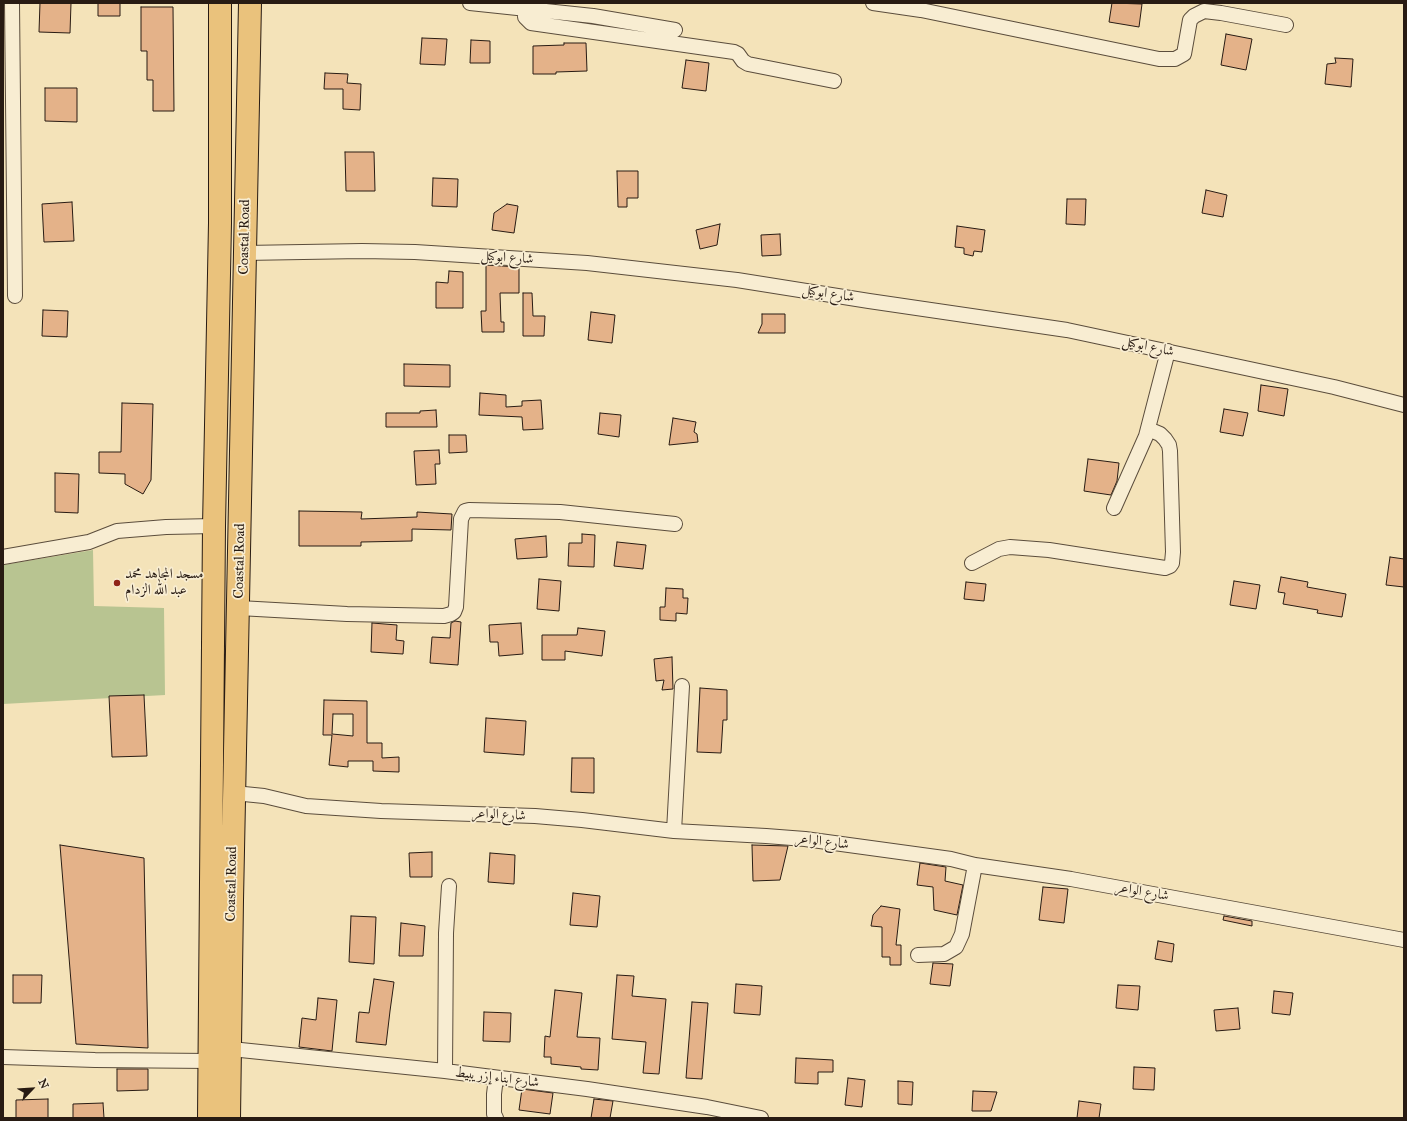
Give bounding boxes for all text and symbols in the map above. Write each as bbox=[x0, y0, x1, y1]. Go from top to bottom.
street label: Coastal Road bbox=[236, 199, 254, 275]
street label: شارع ابوكيل bbox=[480, 248, 534, 268]
street label: شارع ابوكيل bbox=[801, 282, 855, 306]
street label: شارع ابوكيل bbox=[1120, 333, 1176, 361]
street label: Coastal Road bbox=[231, 523, 249, 599]
place label: مسجد المجاهد محمد عبد الله الزدام bbox=[125, 567, 203, 600]
marker: مسجد المجاهد محمد عبد الله الزدام bbox=[112, 578, 122, 588]
street label: شارع الواعر bbox=[472, 805, 526, 825]
street label: شارع الواعر bbox=[794, 830, 850, 854]
street label: Coastal Road bbox=[223, 846, 241, 922]
street label: شارع الواعر bbox=[1114, 879, 1170, 905]
street label: شارع ابناء إزريبيط bbox=[454, 1064, 540, 1092]
north arrow bbox=[12, 1069, 52, 1109]
text: N bbox=[35, 1077, 51, 1091]

